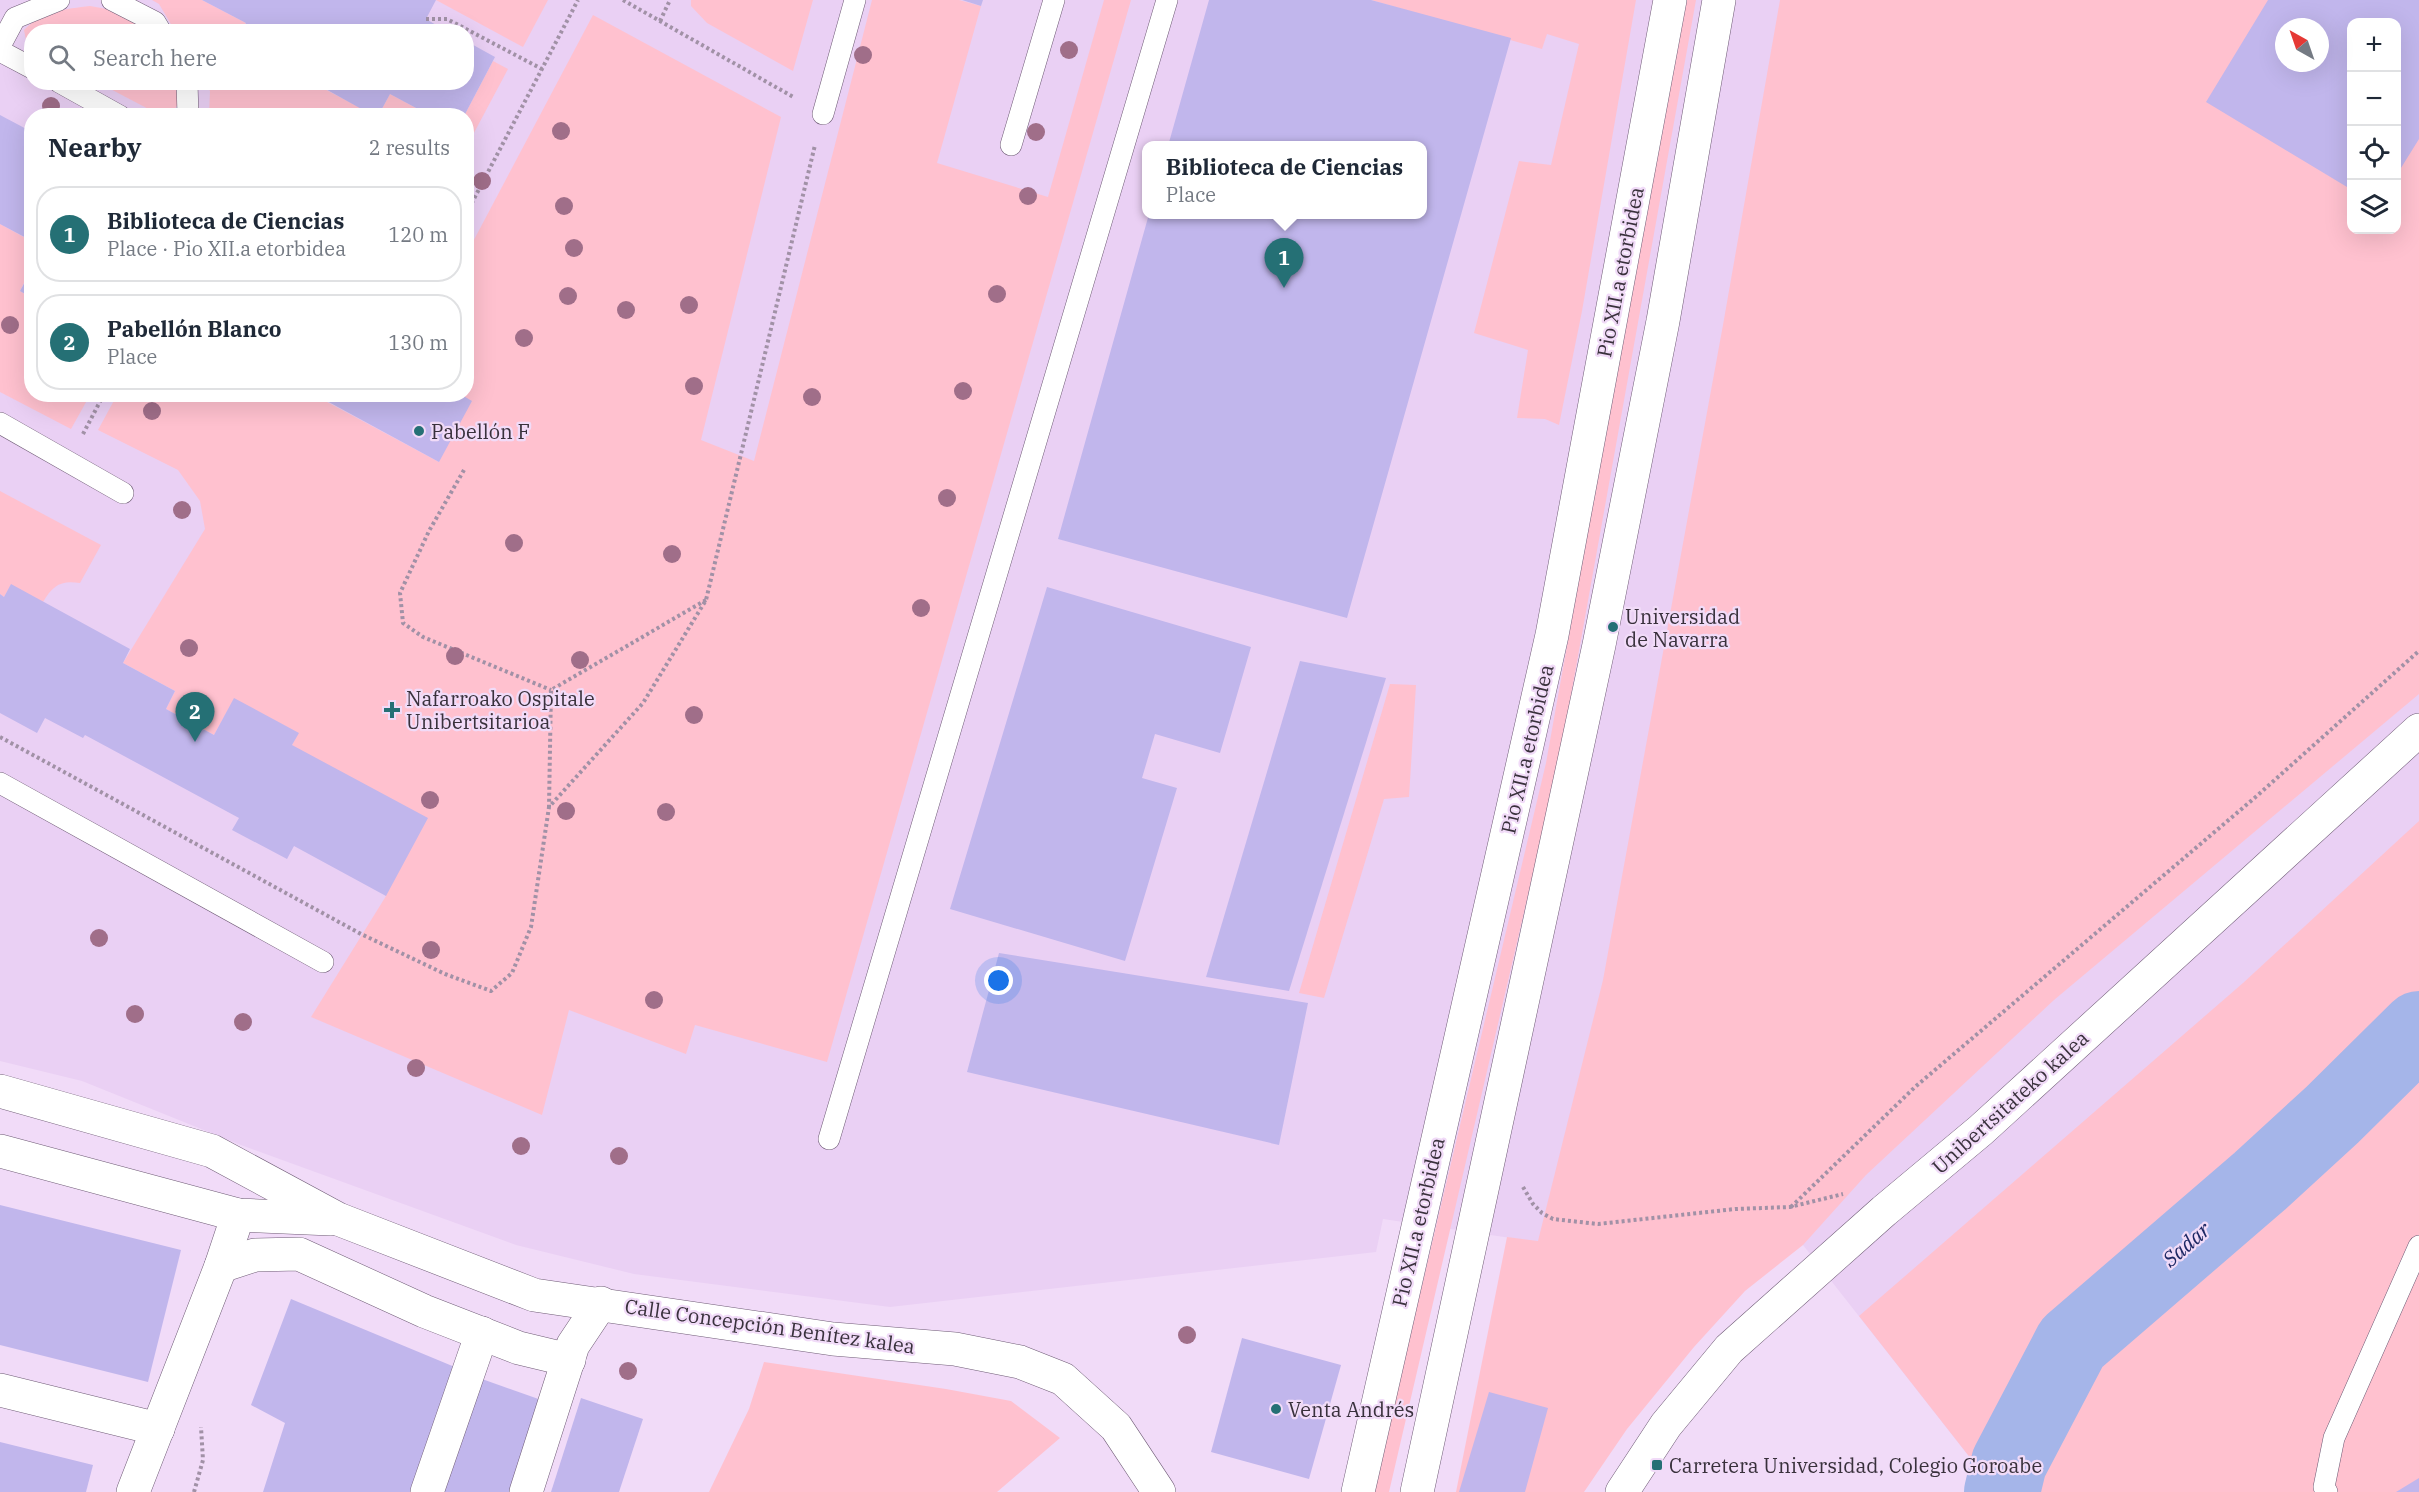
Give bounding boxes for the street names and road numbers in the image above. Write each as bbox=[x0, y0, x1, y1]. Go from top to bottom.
street label: Pio XII.a etorbidea bbox=[1590, 184, 1650, 360]
street label: Pio XII.a etorbidea bbox=[1494, 662, 1560, 836]
street label: Unibertsitateko kalea bbox=[1926, 1024, 2094, 1180]
street label: Pio XII.a etorbidea bbox=[1385, 1135, 1451, 1309]
street label: Calle Concepción Benítez kalea bbox=[623, 1292, 917, 1360]

